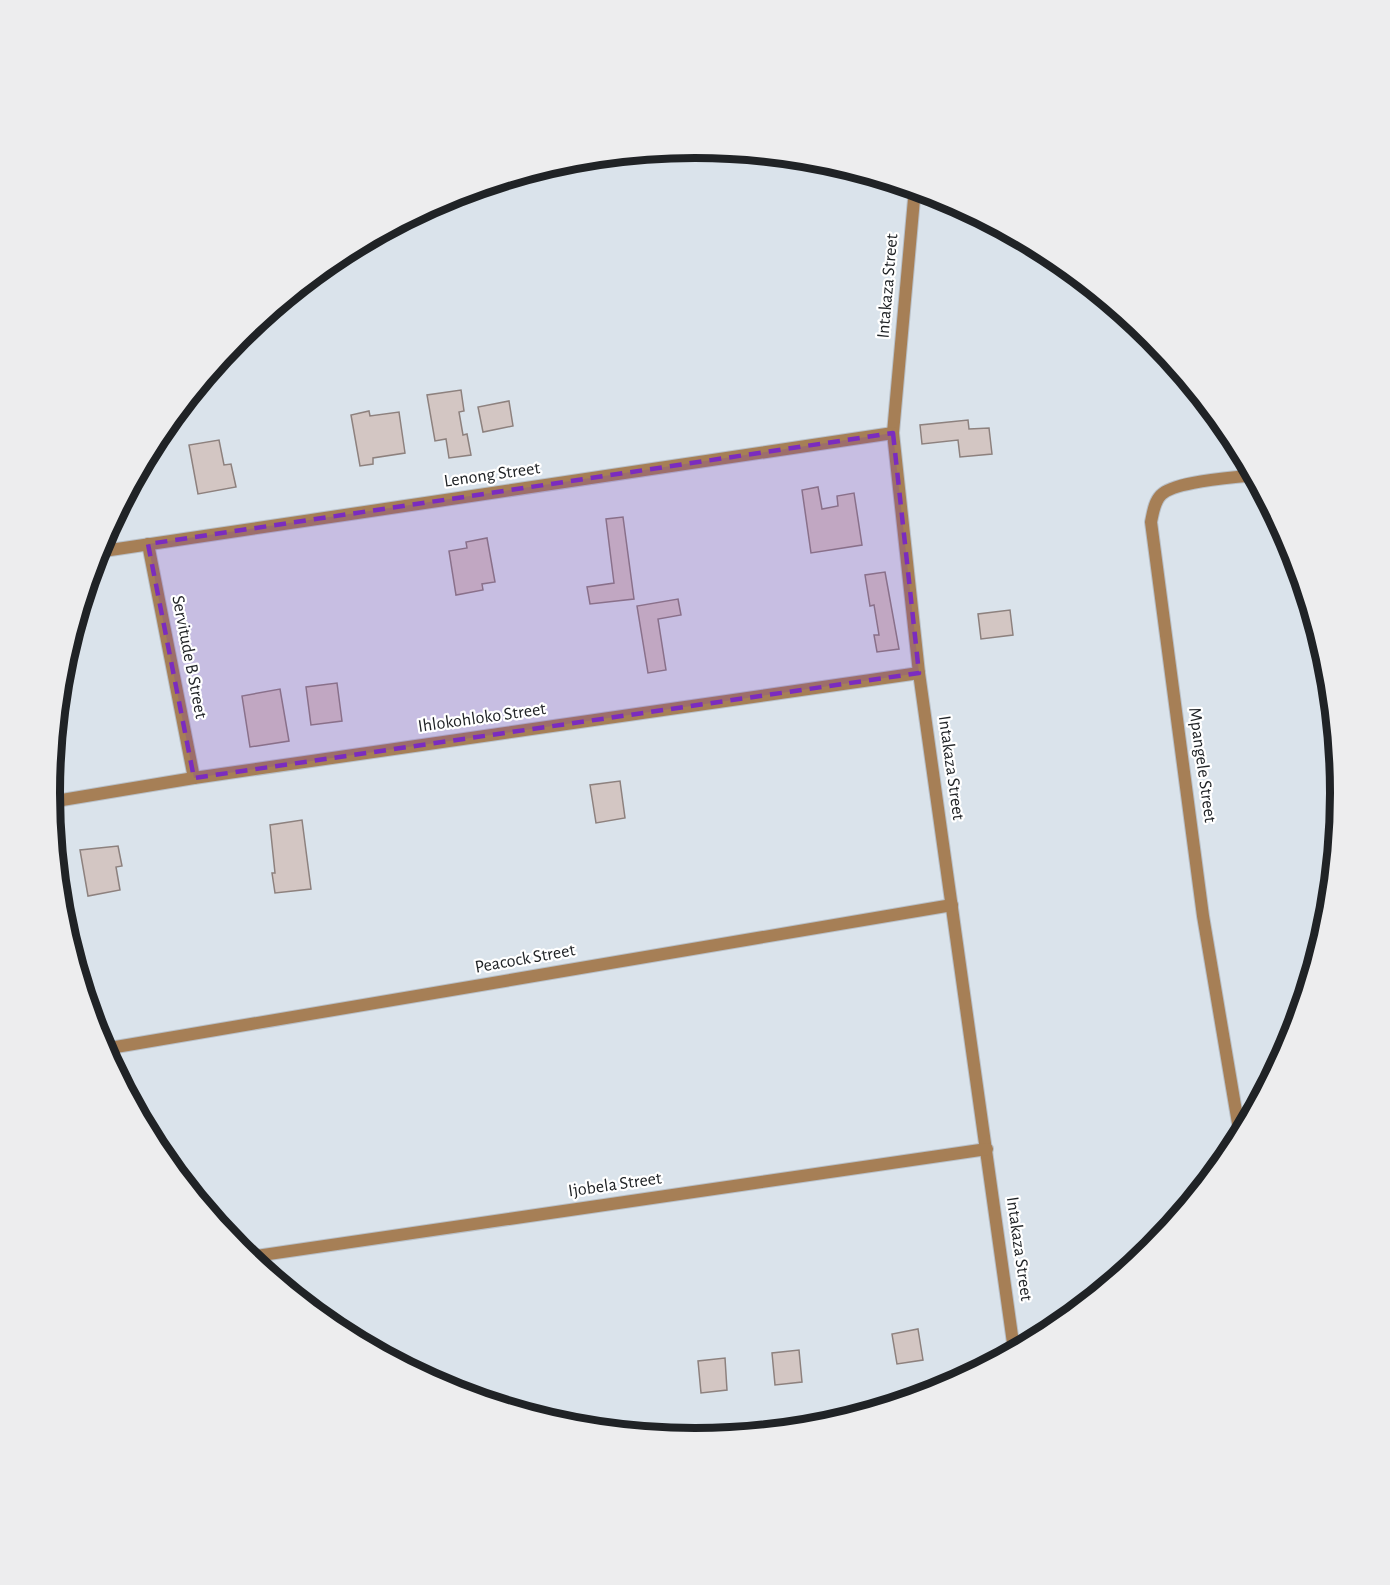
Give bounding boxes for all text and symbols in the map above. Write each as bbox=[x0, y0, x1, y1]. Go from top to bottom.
street label: Intakaza Street bbox=[874, 233, 902, 339]
street label: Lenong Street bbox=[443, 459, 541, 491]
street label: Servitude B Street bbox=[168, 594, 210, 720]
street label: Ihlokohloko Street bbox=[417, 700, 547, 736]
street label: Mpangele Street bbox=[1185, 706, 1219, 824]
street label: Intakaza Street bbox=[935, 715, 967, 822]
street label: Peacock Street bbox=[473, 941, 577, 977]
street label: Ijobela Street bbox=[567, 1170, 663, 1200]
street label: Intakaza Street bbox=[1003, 1196, 1035, 1303]

